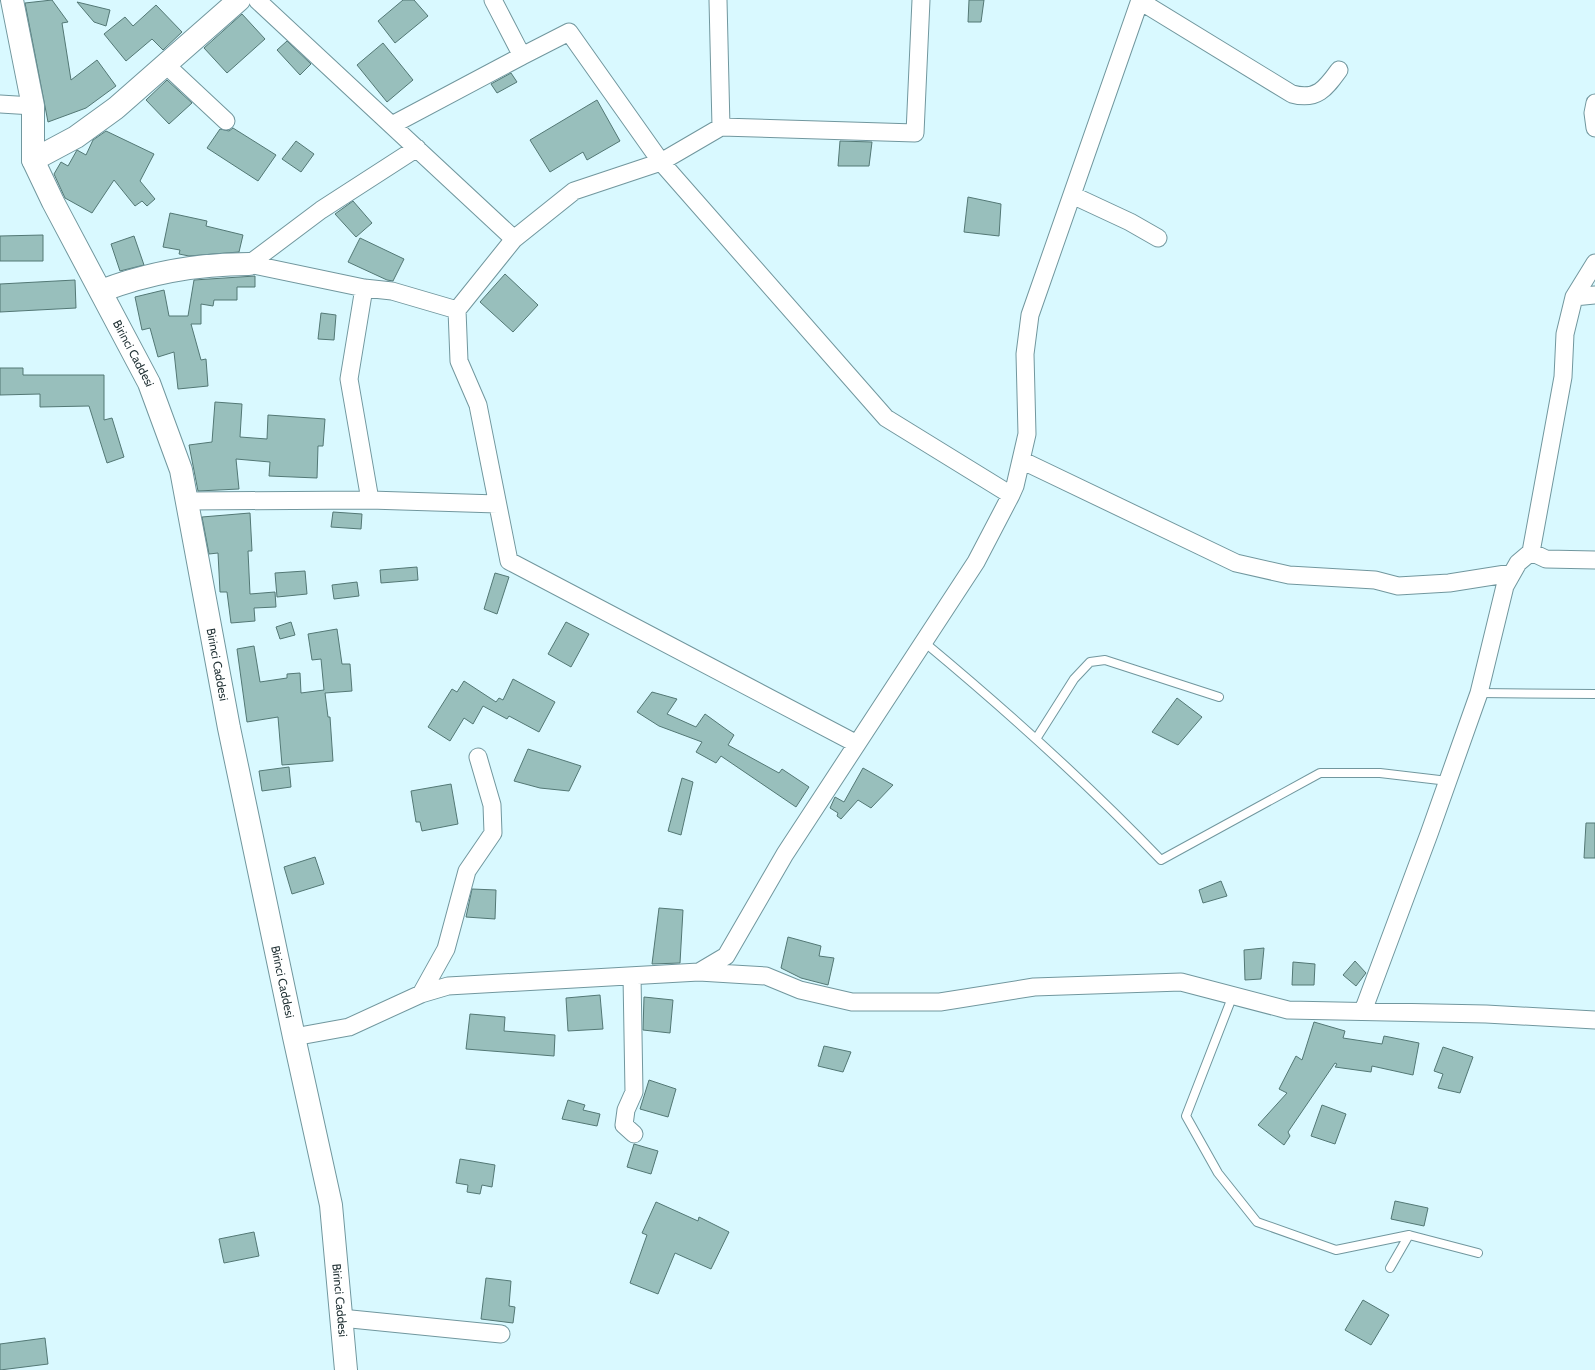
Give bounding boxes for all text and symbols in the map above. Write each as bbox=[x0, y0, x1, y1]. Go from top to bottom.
street label: Birinci Caddesi bbox=[110, 317, 158, 389]
street label: Birinci Caddesi bbox=[204, 627, 232, 702]
street label: Birinci Caddesi bbox=[268, 944, 298, 1019]
street label: Birinci Caddesi bbox=[329, 1263, 351, 1338]

